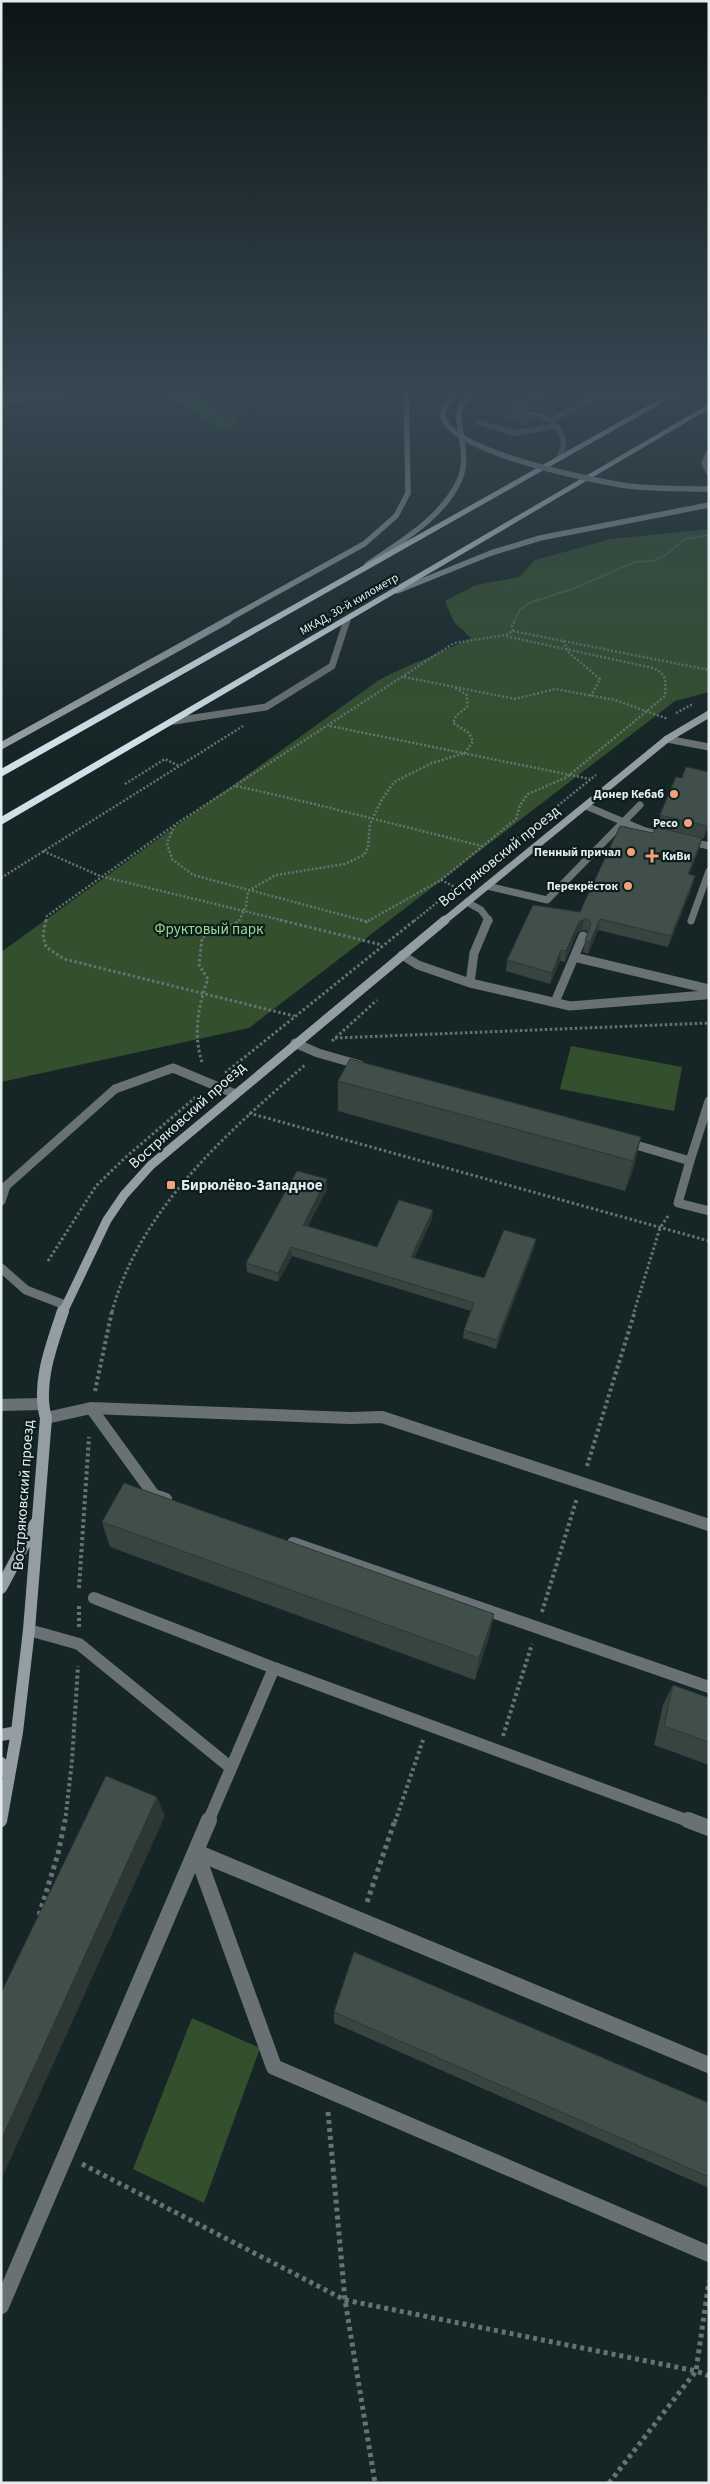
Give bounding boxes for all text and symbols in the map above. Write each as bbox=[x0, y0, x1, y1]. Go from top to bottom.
street label: МКАД, 30-й километр bbox=[297, 569, 402, 640]
place label: Донер Кебаб bbox=[594, 786, 664, 803]
marker: Донер Кебаб bbox=[668, 788, 680, 800]
street label: Востряковский проезд bbox=[434, 801, 564, 912]
place label: Ресо bbox=[653, 815, 678, 832]
marker: Ресо bbox=[682, 817, 694, 829]
place label: Пенный причал bbox=[534, 844, 621, 861]
marker: Пенный причал bbox=[625, 846, 637, 858]
place label: КиВи bbox=[662, 848, 691, 865]
marker: КиВи bbox=[646, 850, 658, 862]
place label: Перекрёсток bbox=[547, 878, 618, 895]
marker: Перекрёсток bbox=[622, 880, 634, 892]
park label: Фруктовый парк bbox=[154, 919, 264, 940]
street label: Востряковский проезд bbox=[124, 1057, 250, 1174]
place label: Бирюлёво-Западное bbox=[181, 1175, 323, 1196]
marker: Бирюлёво-Западное bbox=[165, 1179, 177, 1191]
street label: Востряковский проезд bbox=[8, 1419, 39, 1571]

